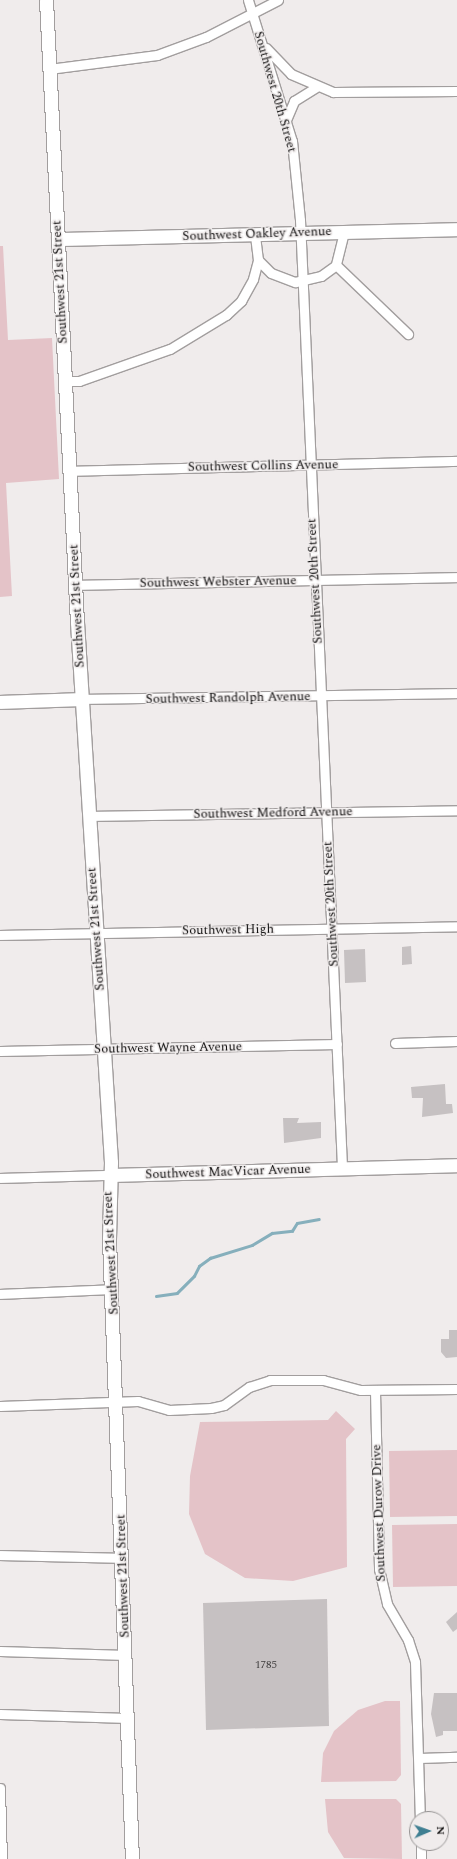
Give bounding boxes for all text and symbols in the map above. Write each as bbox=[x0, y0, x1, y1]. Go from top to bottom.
street label: Southwest 20th Street bbox=[250, 30, 300, 154]
street label: Southwest 21st Street bbox=[49, 220, 71, 344]
street label: Southwest Oakley Avenue bbox=[182, 224, 332, 244]
street label: Southwest Collins Avenue bbox=[188, 457, 338, 475]
street label: Southwest 20th Street bbox=[304, 518, 326, 644]
street label: Southwest 21st Street bbox=[66, 544, 88, 668]
street label: Southwest Webster Avenue bbox=[140, 573, 296, 591]
street label: Southwest Randolph Avenue bbox=[145, 689, 311, 707]
street label: Southwest Medford Avenue bbox=[193, 804, 353, 822]
street label: Southwest 20th Street bbox=[320, 841, 342, 967]
street label: Southwest 21st Street bbox=[84, 867, 108, 991]
street label: Southwest High bbox=[182, 921, 274, 939]
street label: Southwest Wayne Avenue bbox=[94, 1039, 242, 1057]
street label: Southwest MacVicar Avenue bbox=[145, 1161, 311, 1183]
street label: Southwest 21st Street bbox=[100, 1191, 122, 1315]
street label: Southwest Durow Drive bbox=[369, 1444, 389, 1582]
street label: Southwest 21st Street bbox=[113, 1514, 133, 1638]
house number: 1785 bbox=[255, 1658, 277, 1672]
north arrow bbox=[409, 1811, 449, 1851]
text: N bbox=[432, 1826, 449, 1835]

